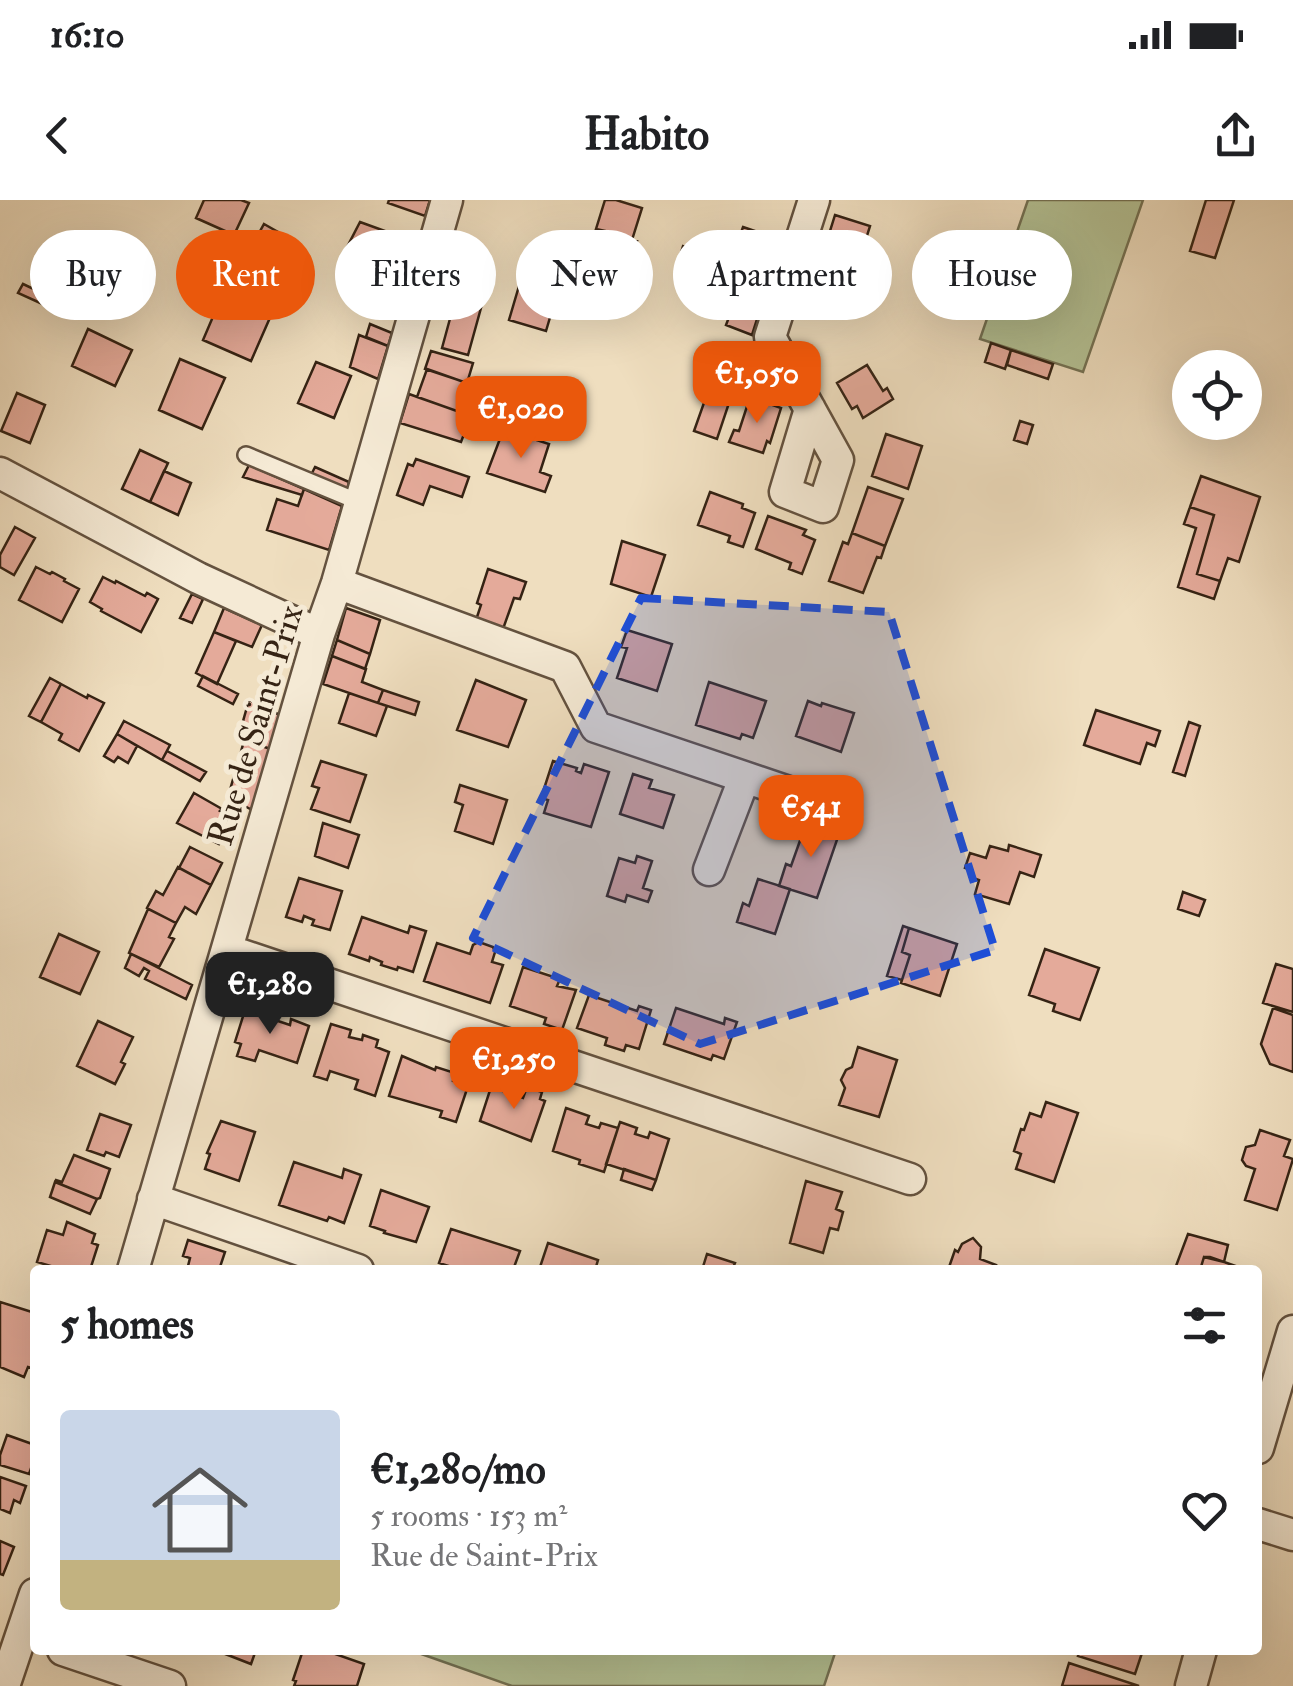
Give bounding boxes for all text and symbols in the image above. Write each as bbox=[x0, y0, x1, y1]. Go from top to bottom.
text: 16:10 bbox=[50, 11, 125, 59]
text: Habito bbox=[584, 107, 709, 163]
icon: back bbox=[30, 108, 85, 163]
icon: share bbox=[1208, 108, 1263, 163]
chip: Buy bbox=[30, 230, 156, 320]
chip: Rent bbox=[176, 230, 315, 320]
chip: Filters bbox=[335, 230, 496, 320]
chip: New bbox=[516, 230, 653, 320]
chip: Apartment bbox=[673, 230, 892, 320]
chip: House bbox=[912, 230, 1072, 320]
pin: €1,050 bbox=[676, 341, 838, 426]
map controls bbox=[1172, 350, 1262, 440]
button: locate bbox=[1172, 350, 1262, 440]
text: €1,050 bbox=[715, 353, 799, 393]
pin: €1,020 bbox=[440, 376, 602, 461]
text: €1,020 bbox=[478, 388, 564, 428]
street label: Rue de Saint-Prix bbox=[198, 599, 314, 851]
pin: €541 bbox=[752, 775, 870, 860]
text: €541 bbox=[781, 787, 841, 827]
pin: €1,280 bbox=[189, 952, 351, 1037]
text: €1,280 bbox=[227, 964, 313, 1004]
pin: €1,250 bbox=[433, 1027, 595, 1112]
text: €1,250 bbox=[472, 1039, 556, 1079]
icon: filters bbox=[1177, 1298, 1232, 1353]
text: 5 homes bbox=[60, 1299, 194, 1351]
text: €1,280/mo bbox=[370, 1444, 546, 1496]
icon: home bbox=[140, 1450, 260, 1570]
icon: heart bbox=[1177, 1483, 1232, 1538]
text: 5 rooms · 153 m² bbox=[370, 1496, 567, 1536]
text: Rue de Saint-Prix bbox=[370, 1536, 598, 1576]

